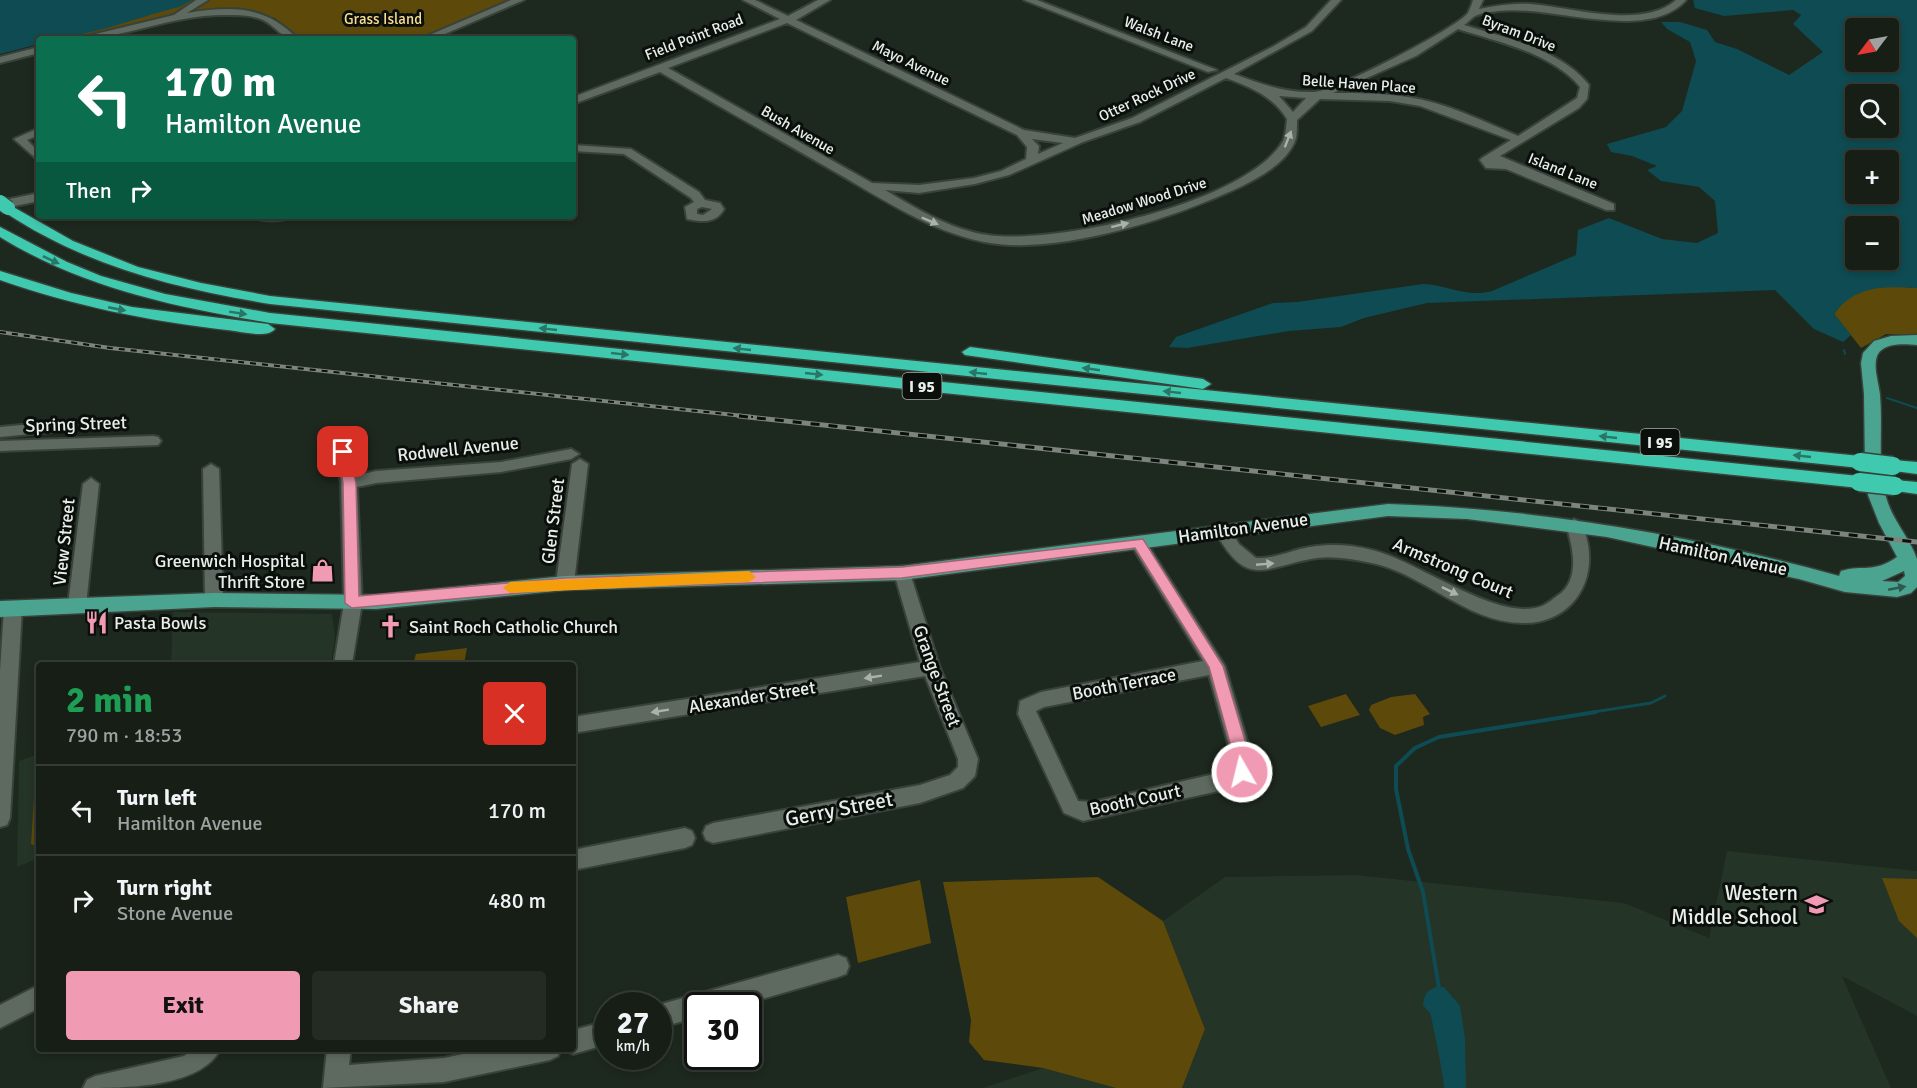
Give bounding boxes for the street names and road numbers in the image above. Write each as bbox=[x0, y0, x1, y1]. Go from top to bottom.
street label: Field Point Road bbox=[642, 10, 746, 64]
street label: Byram Drive bbox=[1480, 11, 1558, 55]
street label: Walsh Lane bbox=[1122, 12, 1196, 56]
street label: Mayo Avenue bbox=[869, 36, 953, 90]
street label: Otter Rock Drive bbox=[1096, 65, 1198, 125]
street label: Belle Haven Place bbox=[1302, 71, 1416, 97]
street label: Bush Avenue bbox=[758, 102, 838, 158]
street label: Island Lane bbox=[1526, 149, 1600, 193]
street label: Meadow Wood Drive bbox=[1079, 173, 1209, 229]
road number: I 95 bbox=[902, 373, 942, 399]
street label: Spring Street bbox=[25, 411, 127, 437]
road number: I 95 bbox=[1640, 429, 1680, 455]
street label: Rodwell Avenue bbox=[396, 432, 520, 466]
street label: Glen Street bbox=[537, 477, 569, 565]
street label: View Street bbox=[48, 497, 80, 587]
street label: Hamilton Avenue bbox=[1177, 508, 1309, 548]
street label: Hamilton Avenue bbox=[1657, 532, 1789, 580]
street label: Armstrong Court bbox=[1390, 533, 1516, 603]
street label: Grange Street bbox=[908, 622, 966, 730]
street label: Booth Terrace bbox=[1070, 663, 1178, 705]
street label: Alexander Street bbox=[687, 676, 817, 718]
street label: Booth Court bbox=[1087, 780, 1183, 820]
street label: Gerry Street bbox=[783, 786, 895, 832]

